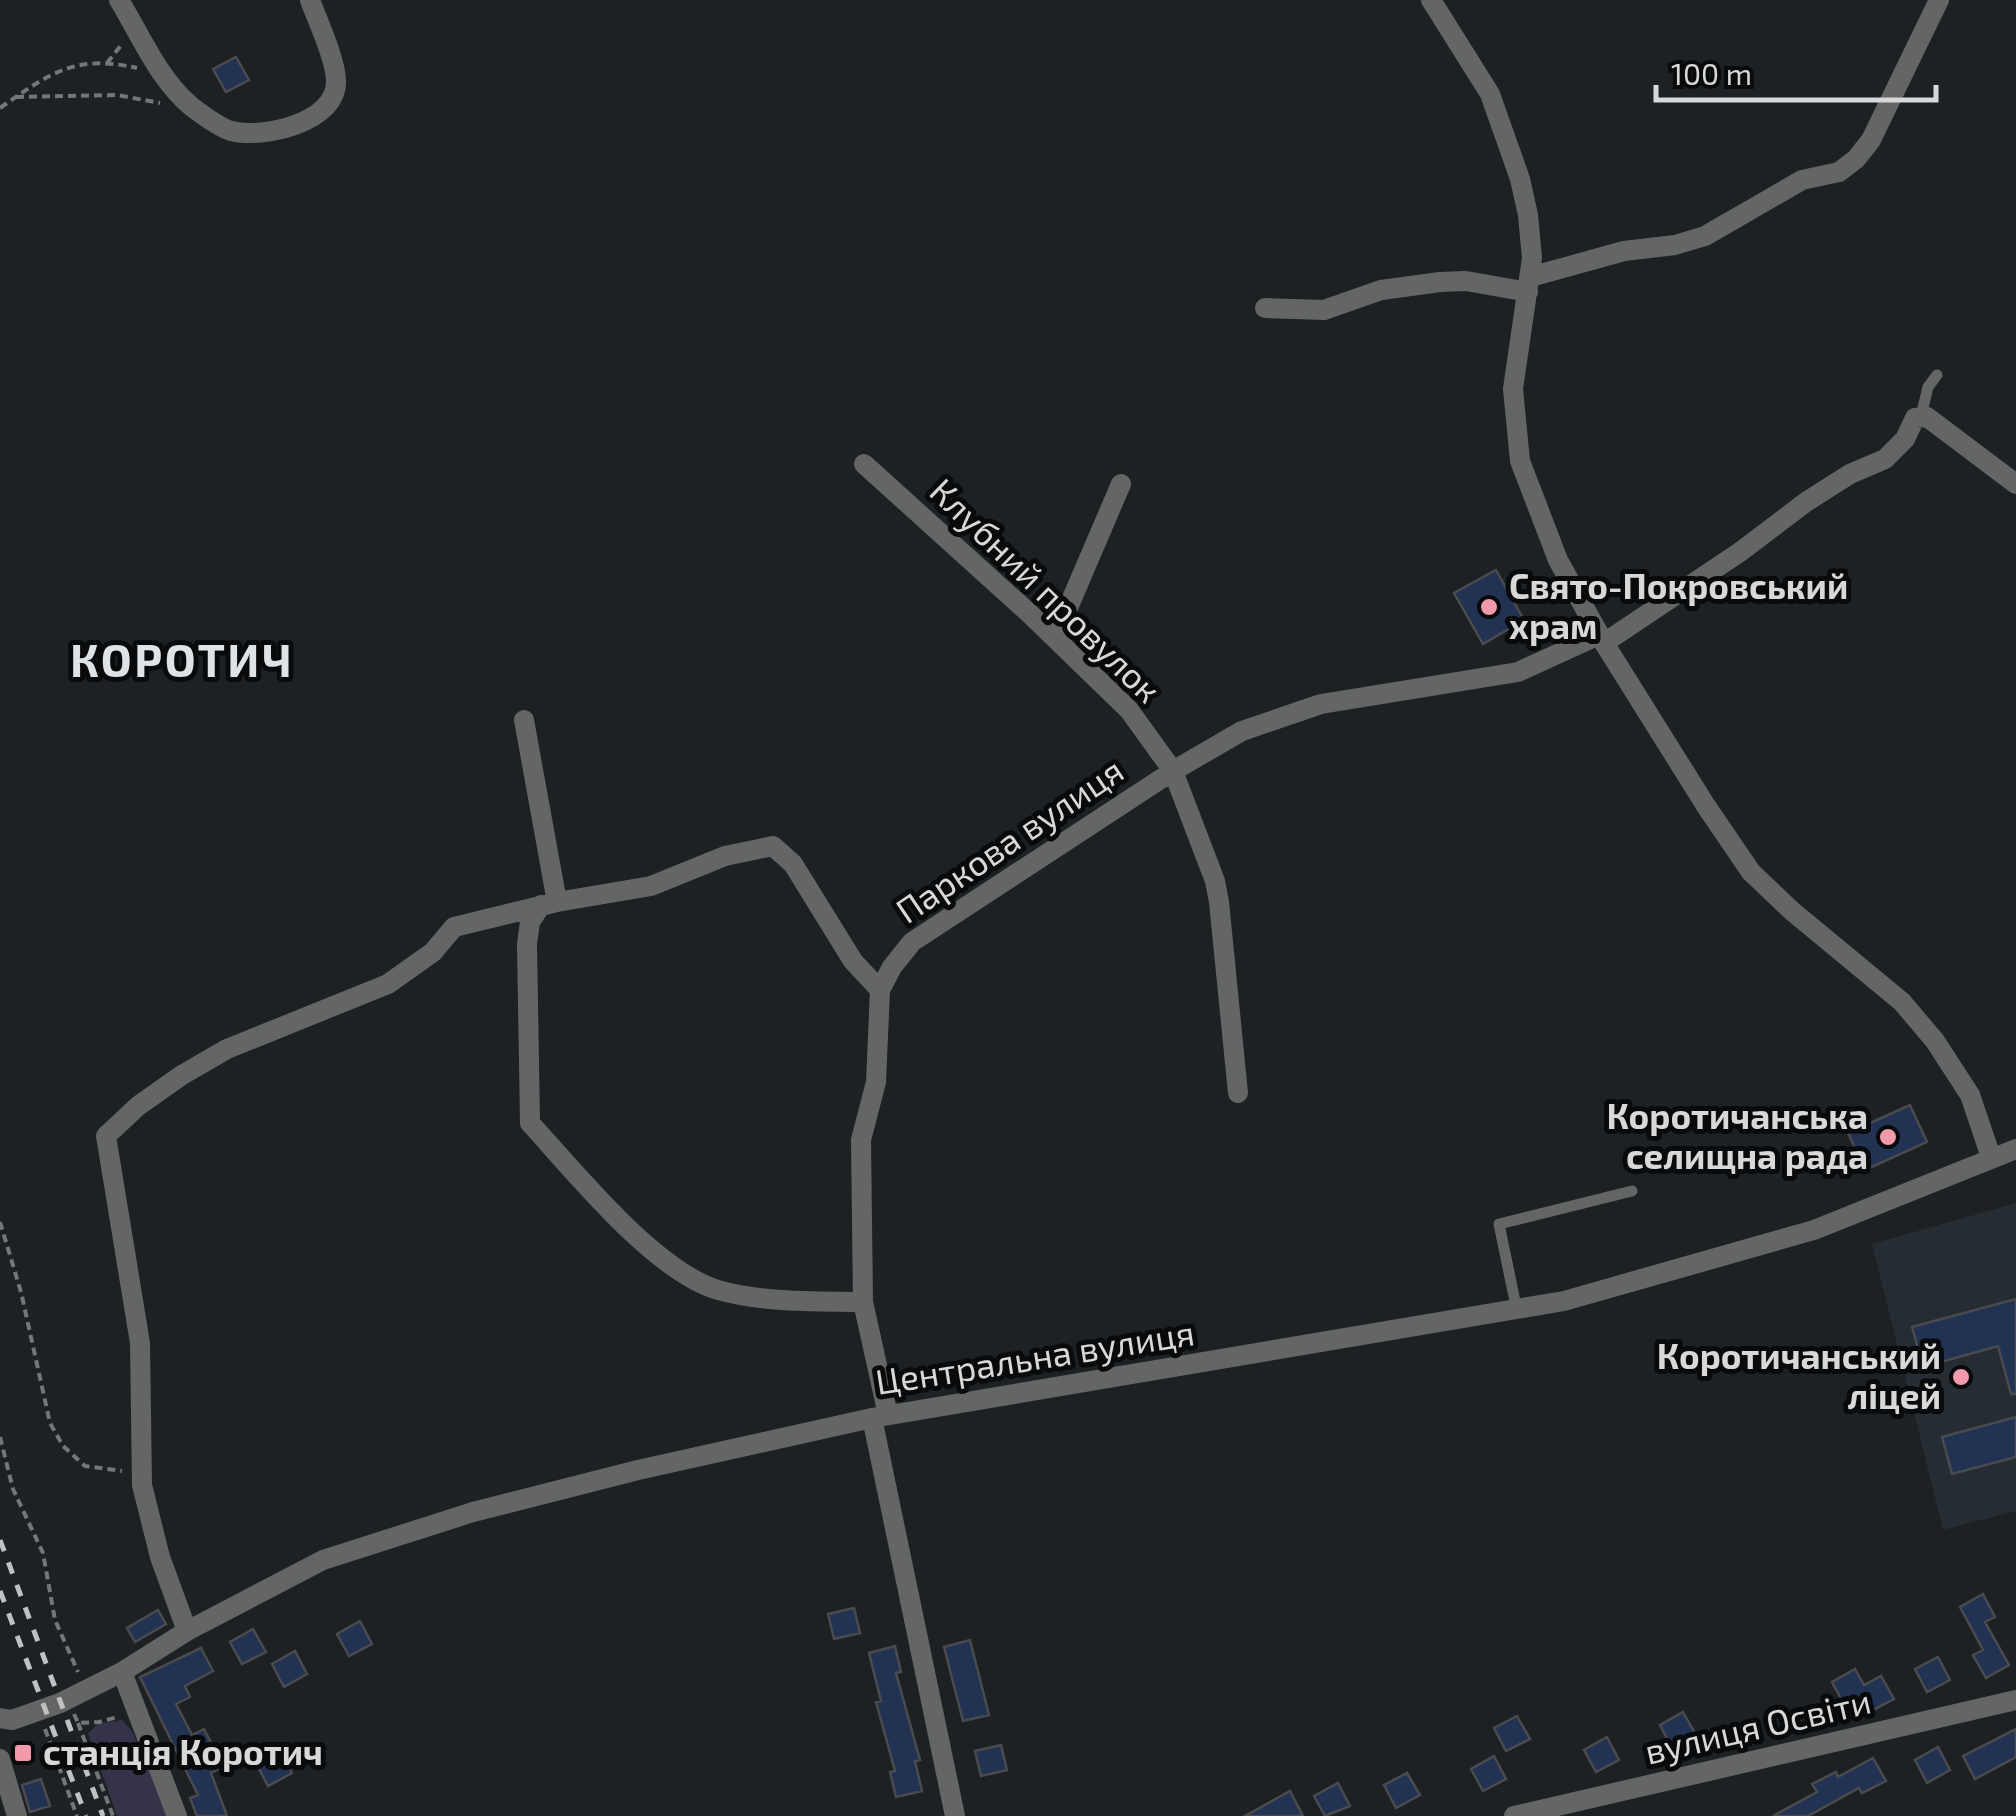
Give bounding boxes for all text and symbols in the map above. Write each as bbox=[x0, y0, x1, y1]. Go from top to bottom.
scale bar bbox=[1656, 40, 1936, 102]
text: 100 m bbox=[1671, 55, 1752, 91]
street label: Клубний провулок bbox=[922, 469, 1170, 711]
place label: Свято-Покровський храм bbox=[1509, 564, 1848, 646]
marker: Свято-Покровський храм bbox=[1478, 596, 1500, 618]
district label: КОРОТИЧ bbox=[70, 632, 294, 686]
street label: Паркова вулиця bbox=[887, 748, 1131, 932]
place label: Коротичанська селищна рада bbox=[1606, 1094, 1868, 1176]
marker: Коротичанська селищна рада bbox=[1877, 1126, 1899, 1148]
street label: Центральна вулиця bbox=[872, 1310, 1197, 1403]
place label: Коротичанський ліцей bbox=[1657, 1334, 1941, 1416]
marker: Коротичанський ліцей bbox=[1950, 1366, 1972, 1388]
street label: вулиця Освіти bbox=[1640, 1679, 1875, 1772]
place label: станція Коротич bbox=[43, 1730, 323, 1772]
marker: станція Коротич bbox=[12, 1742, 34, 1764]

